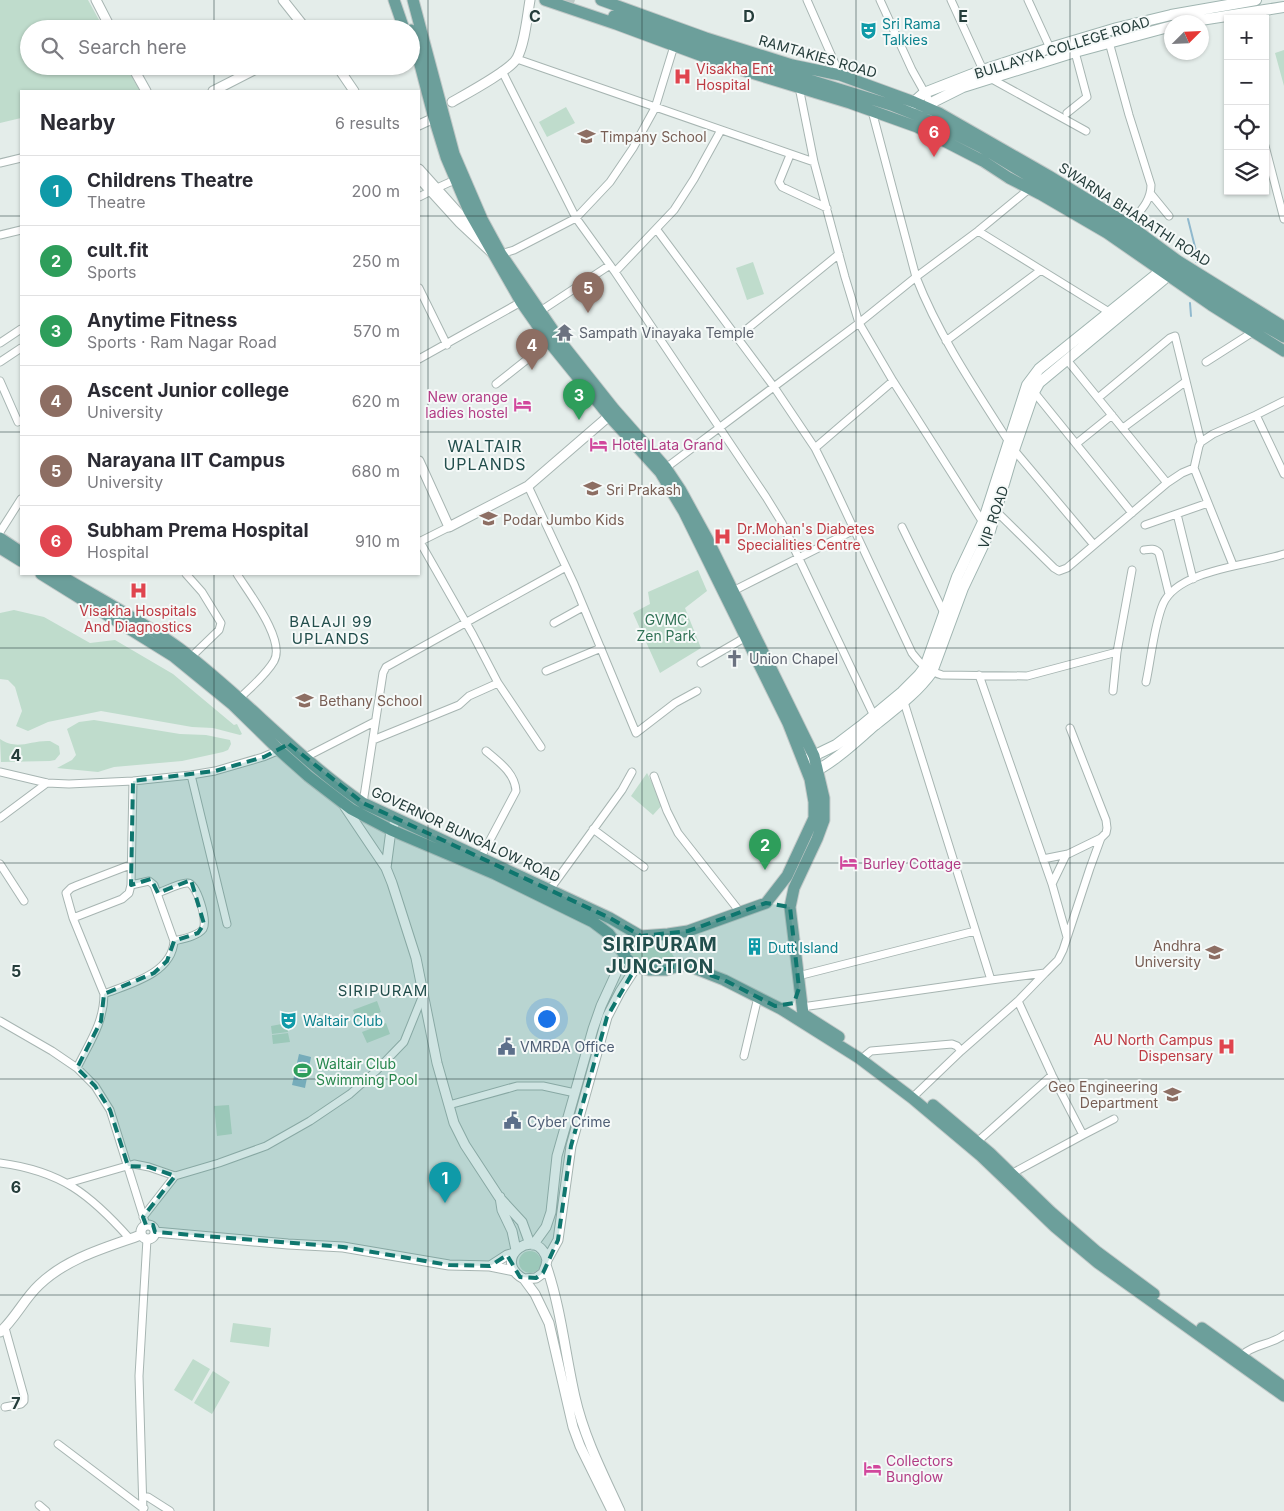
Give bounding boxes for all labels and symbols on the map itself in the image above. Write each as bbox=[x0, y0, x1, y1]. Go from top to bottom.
text: C bbox=[529, 6, 541, 26]
text: D bbox=[743, 6, 755, 26]
text: E bbox=[958, 6, 968, 26]
street label: BULLAYYA COLLEGE ROAD bbox=[972, 12, 1152, 82]
place label: Sri Rama Talkies bbox=[882, 15, 941, 48]
north arrow bbox=[1164, 15, 1209, 60]
theatre icon: Sri Rama Talkies bbox=[858, 21, 878, 41]
street label: RAMTAKIES ROAD bbox=[757, 31, 879, 81]
place label: Visakha Ent Hospital bbox=[696, 60, 774, 93]
hospital icon: Visakha Ent Hospital bbox=[672, 66, 692, 86]
pin: 6 bbox=[918, 116, 950, 157]
school or university icon: Timpany School bbox=[576, 126, 596, 146]
place label: Timpany School bbox=[600, 128, 707, 145]
street label: SWARNA BHARATHI ROAD bbox=[1056, 158, 1214, 270]
pin: 5 bbox=[572, 272, 604, 313]
temple icon: Sampath Vinayaka Temple bbox=[555, 322, 575, 342]
place label: Sampath Vinayaka Temple bbox=[579, 324, 754, 341]
pin: 4 bbox=[516, 329, 548, 370]
pin: 3 bbox=[563, 379, 595, 420]
place label: New orange ladies hostel bbox=[425, 388, 508, 421]
hotel icon: New orange ladies hostel bbox=[512, 394, 532, 414]
hotel icon: Hotel Lata Grand bbox=[588, 434, 608, 454]
district label: WALTAIR UPLANDS bbox=[443, 436, 527, 474]
place label: Hotel Lata Grand bbox=[612, 436, 723, 453]
school or university icon: Sri Prakash bbox=[582, 479, 602, 499]
place label: Sri Prakash bbox=[606, 481, 681, 498]
street label: VIP ROAD bbox=[974, 483, 1012, 551]
school or university icon: Podar Jumbo Kids bbox=[479, 509, 499, 529]
place label: Podar Jumbo Kids bbox=[503, 511, 624, 528]
place label: Dr.Mohan's Diabetes Specialities Centre bbox=[737, 520, 875, 553]
hospital icon: Dr.Mohan's Diabetes Specialities Centre bbox=[713, 526, 733, 546]
hospital icon: Visakha Hospitals And Diagnostics bbox=[128, 580, 148, 600]
place label: Visakha Hospitals And Diagnostics bbox=[79, 602, 197, 635]
park label: GVMC Zen Park bbox=[636, 611, 696, 644]
district label: BALAJI 99 UPLANDS bbox=[289, 612, 373, 648]
church icon: Union Chapel bbox=[725, 648, 745, 668]
place label: Union Chapel bbox=[749, 650, 838, 667]
school or university icon: Bethany School bbox=[295, 690, 315, 710]
place label: Bethany School bbox=[319, 692, 422, 709]
text: 4 bbox=[11, 745, 22, 765]
street label: GOVERNOR BUNGALOW ROAD bbox=[369, 783, 563, 885]
pin: 2 bbox=[749, 829, 781, 870]
hotel icon: Burley Cottage bbox=[839, 853, 859, 873]
place label: Burley Cottage bbox=[863, 855, 961, 872]
district label: SIRIPURAM JUNCTION bbox=[602, 933, 718, 978]
building icon: Dutt Island bbox=[744, 937, 764, 957]
place label: Andhra University bbox=[1134, 937, 1201, 970]
place label: Dutt Island bbox=[768, 939, 838, 956]
school or university icon: Andhra University bbox=[1205, 943, 1225, 963]
text: 5 bbox=[11, 961, 21, 981]
district label: SIRIPURAM bbox=[338, 981, 428, 1000]
your location bbox=[534, 1006, 560, 1032]
theatre icon: Waltair Club bbox=[279, 1010, 299, 1030]
place label: Waltair Club bbox=[303, 1012, 383, 1029]
place label: AU North Campus Dispensary bbox=[1093, 1031, 1213, 1064]
public building icon: VMRDA Office bbox=[496, 1036, 516, 1056]
hospital icon: AU North Campus Dispensary bbox=[1217, 1037, 1237, 1057]
place label: VMRDA Office bbox=[520, 1038, 615, 1055]
place label: Waltair Club Swimming Pool bbox=[316, 1055, 418, 1088]
sports icon: Waltair Club Swimming Pool bbox=[292, 1061, 312, 1081]
place label: Geo Engineering Department bbox=[1048, 1078, 1158, 1111]
school or university icon: Geo Engineering Department bbox=[1162, 1084, 1182, 1104]
public building icon: Cyber Crime bbox=[503, 1111, 523, 1131]
place label: Cyber Crime bbox=[527, 1113, 611, 1130]
pin: 1 bbox=[429, 1162, 461, 1203]
text: 6 bbox=[11, 1177, 21, 1197]
text: 7 bbox=[11, 1393, 21, 1413]
place label: Collectors Bunglow bbox=[886, 1452, 953, 1485]
hotel icon: Collectors Bunglow bbox=[862, 1458, 882, 1478]

